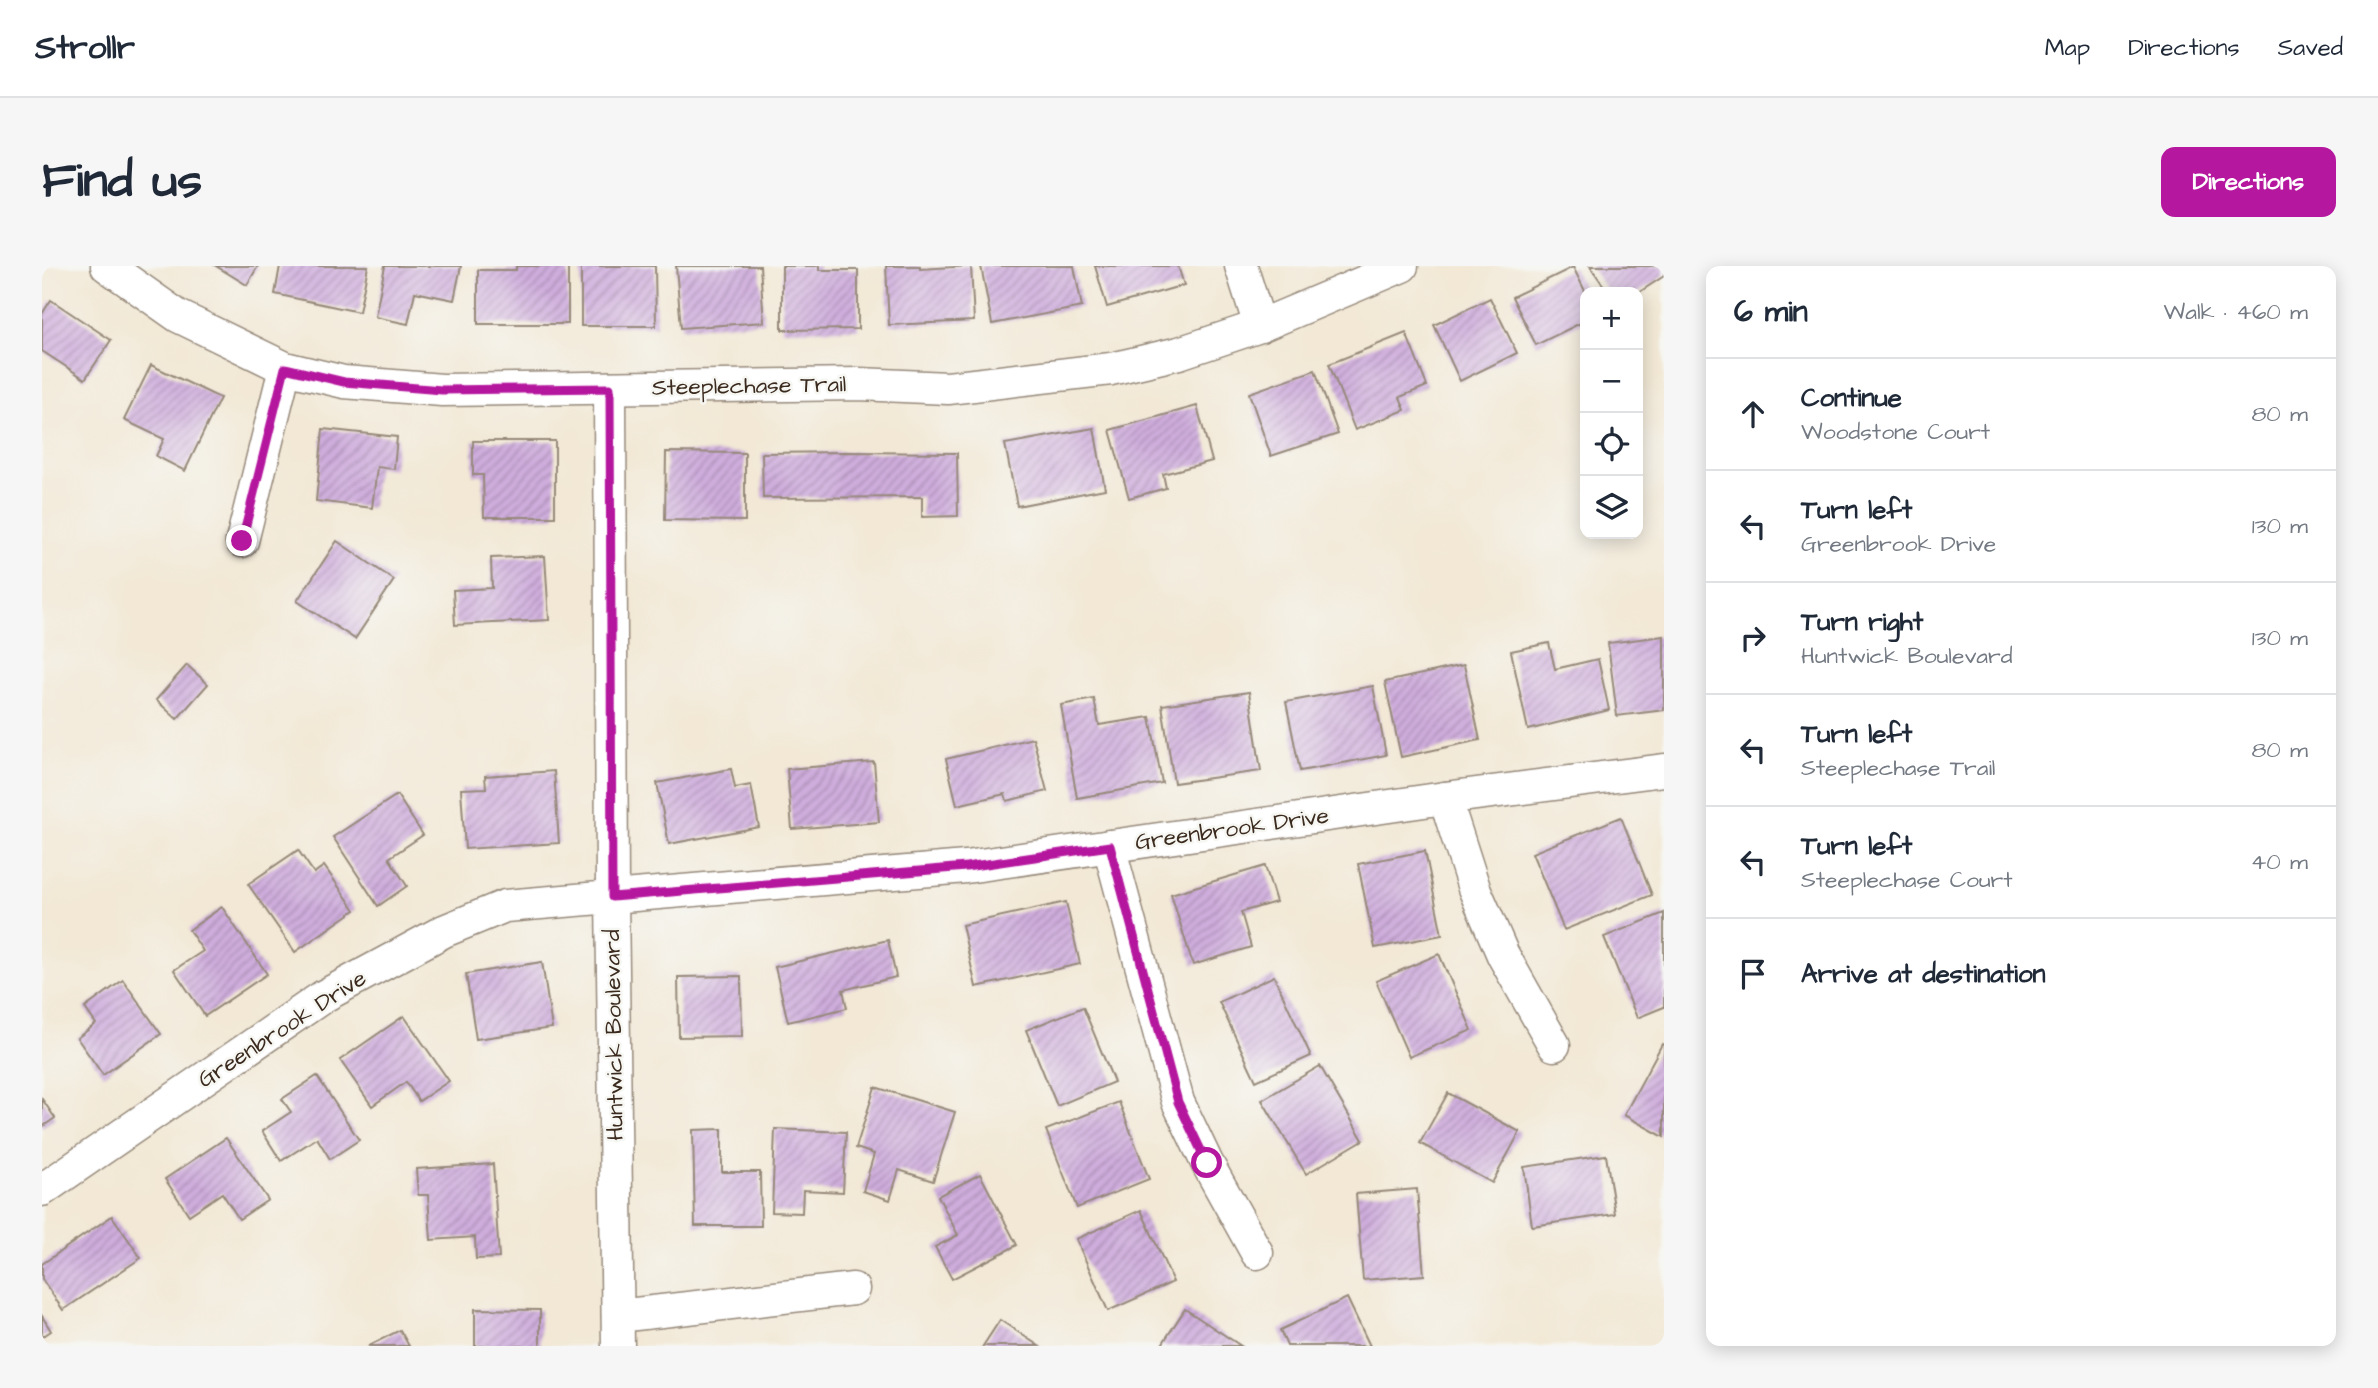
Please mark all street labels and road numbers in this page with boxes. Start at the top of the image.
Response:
street label: Steeplechase Trail [651,368,847,404]
street label: Greenbrook Drive [1133,800,1331,858]
street label: Huntwick Boulevard [596,929,632,1141]
street label: Greenbrook Drive [191,962,373,1096]

